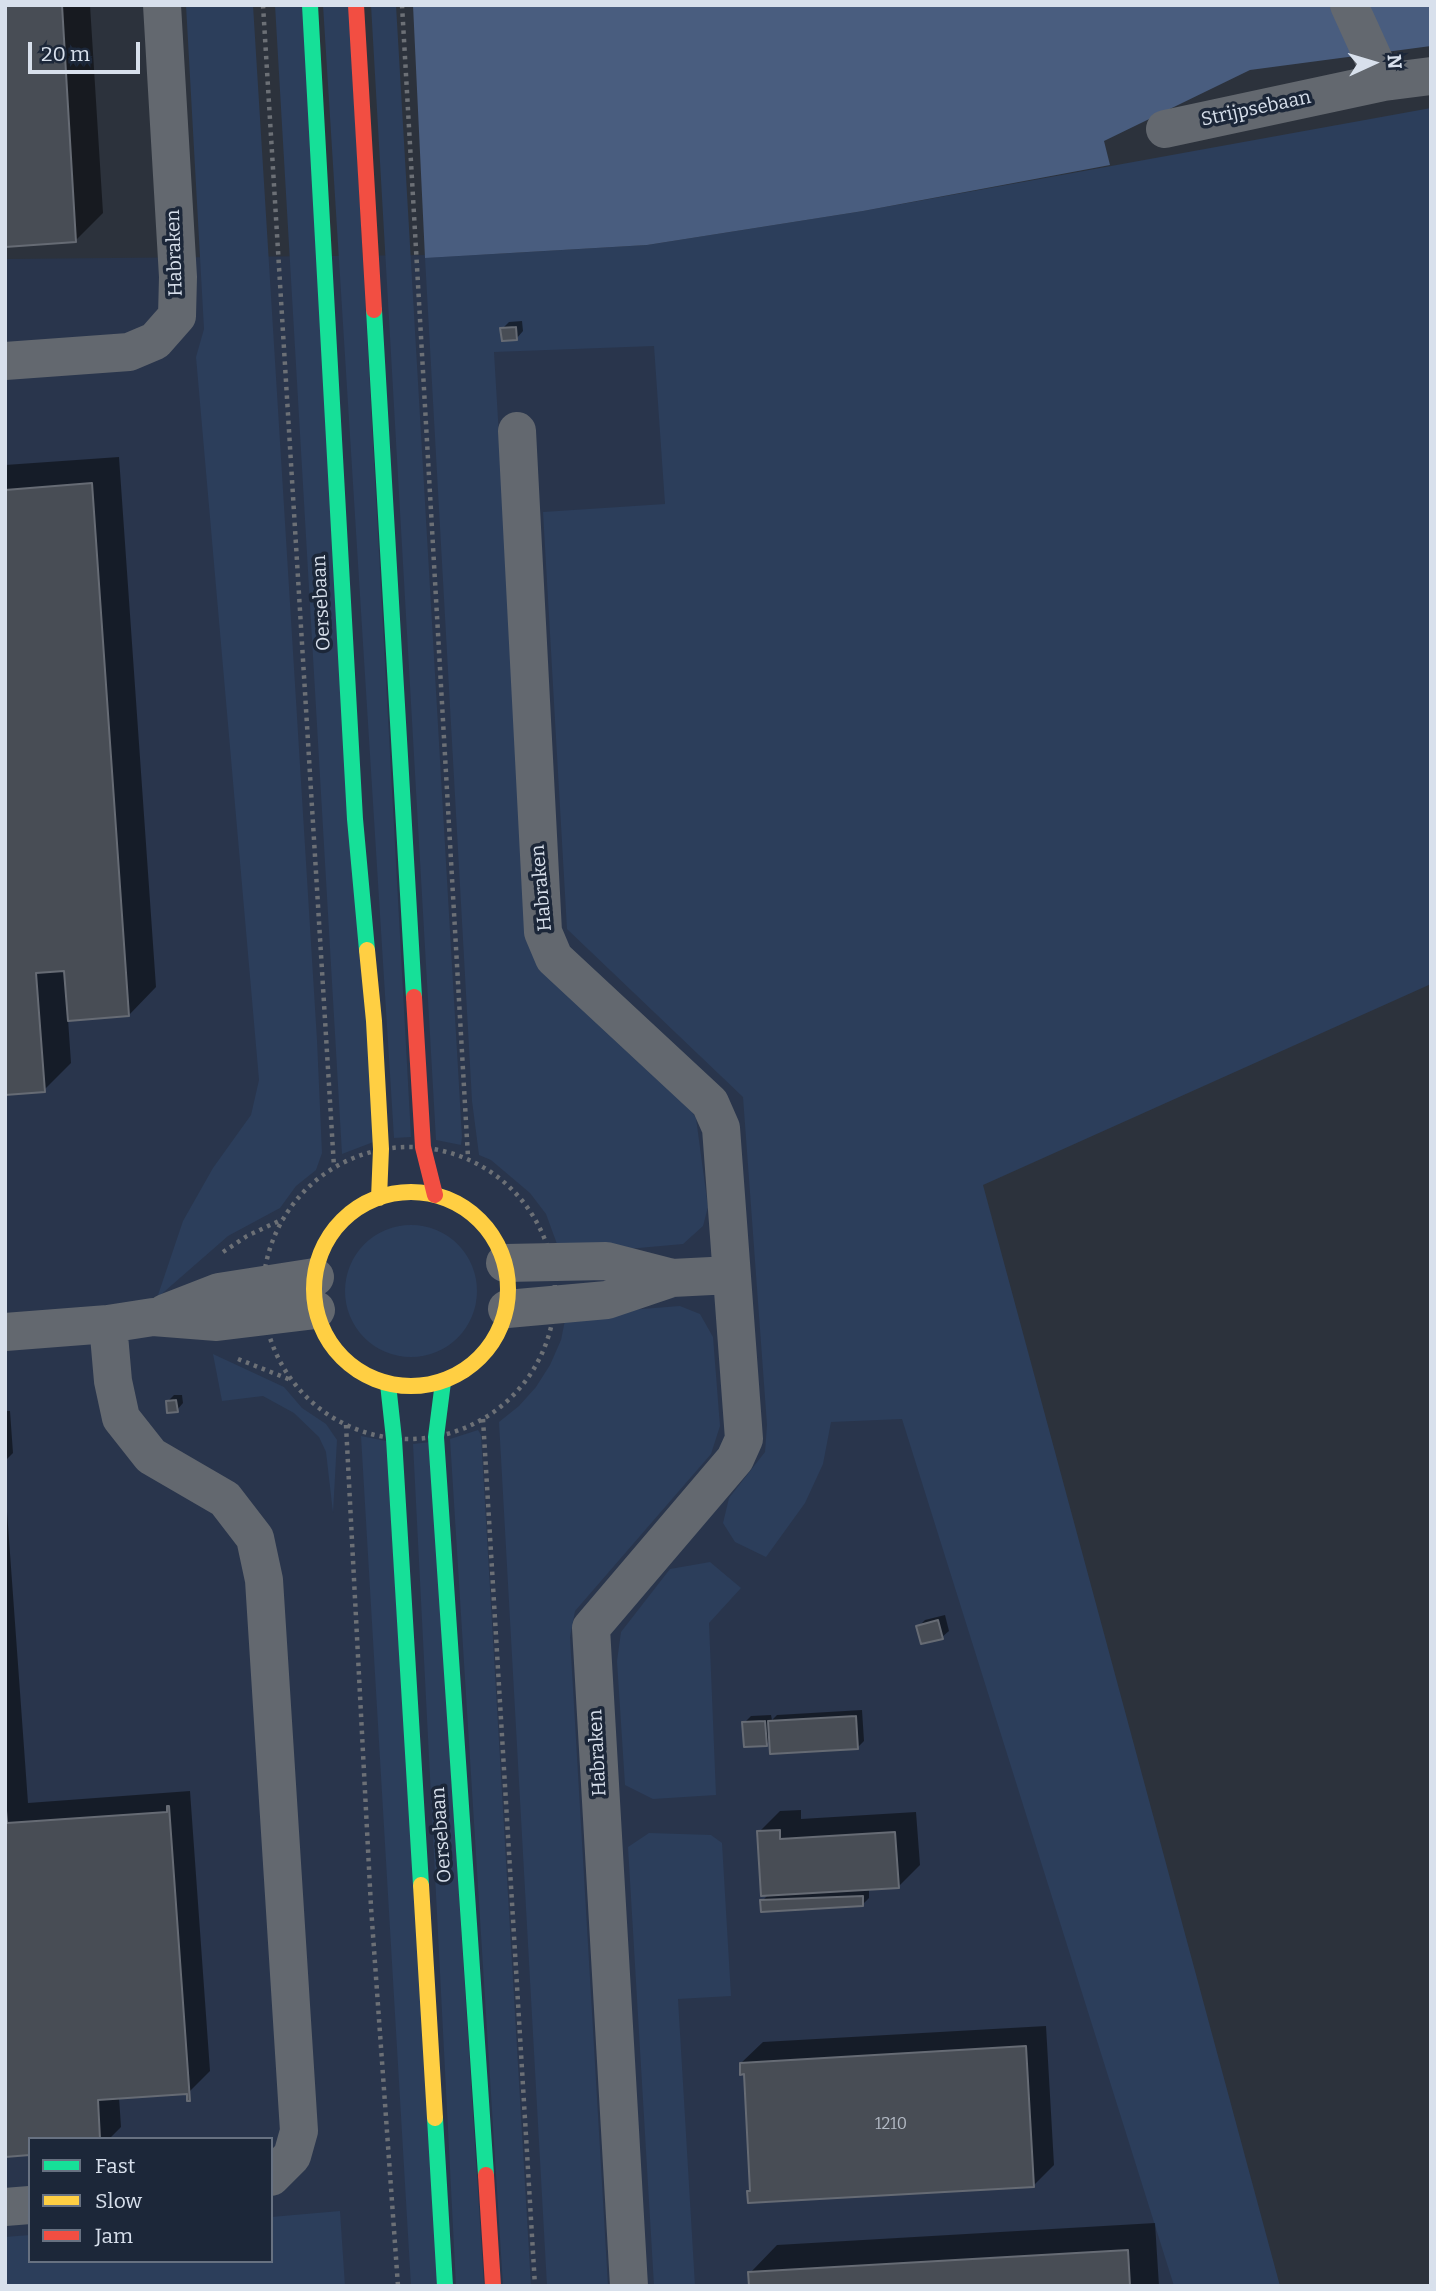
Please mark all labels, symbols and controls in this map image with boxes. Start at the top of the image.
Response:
scale bar [32,28,144,72]
north arrow [1338,28,1408,98]
text: 20 m [41,41,90,67]
text: N [1382,53,1406,70]
street label: Strijpsebaan [1199,86,1313,132]
street label: Habraken [162,209,188,297]
street label: Oersebaan [308,555,336,651]
street label: Habraken [527,844,557,932]
street label: Habraken [584,1709,612,1797]
street label: Oersebaan [427,1786,457,1884]
house number: 1210 [875,2115,907,2135]
legend [28,2137,273,2263]
text: Fast [95,2153,135,2179]
text: Slow [95,2188,142,2214]
text: Jam [95,2223,133,2249]

